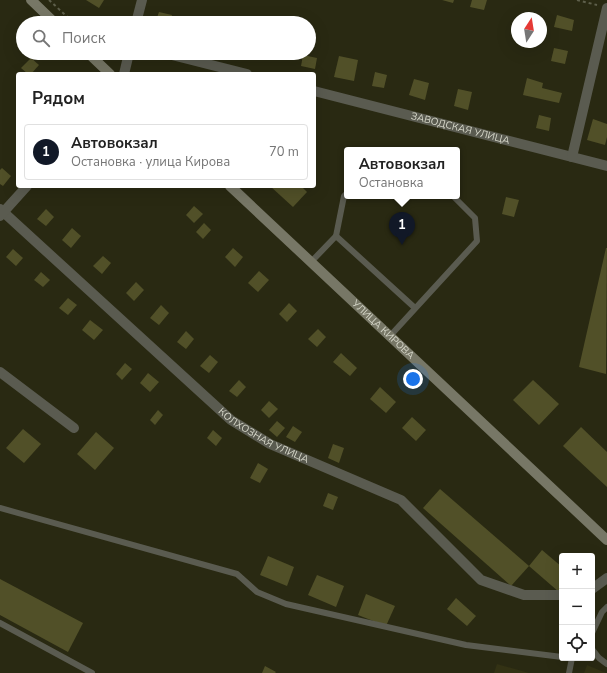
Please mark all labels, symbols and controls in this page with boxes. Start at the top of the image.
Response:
north arrow [511,12,547,48]
search box [16,16,316,60]
icon: search [30,27,52,49]
text: Поиск [62,28,106,48]
text: Рядом [32,87,85,110]
street label: ЗАВОДСКАЯ УЛИЦА [409,109,512,148]
text: Автовокзал [71,133,158,153]
text: 1 [42,143,50,161]
text: 70 m [269,143,299,161]
popup [344,147,460,199]
text: Остановка · улица Кирова [71,153,230,171]
text: Автовокзал [359,154,445,174]
text: Остановка [359,174,424,192]
pin: 1 [389,212,415,245]
street label: УЛИЦА КИРОВА [348,296,418,363]
your location [403,369,423,389]
street label: КОЛХОЗНАЯ УЛИЦА [215,405,312,467]
map controls [559,553,595,661]
button: + [559,553,595,589]
button: − [559,589,595,625]
button: locate [559,625,595,661]

